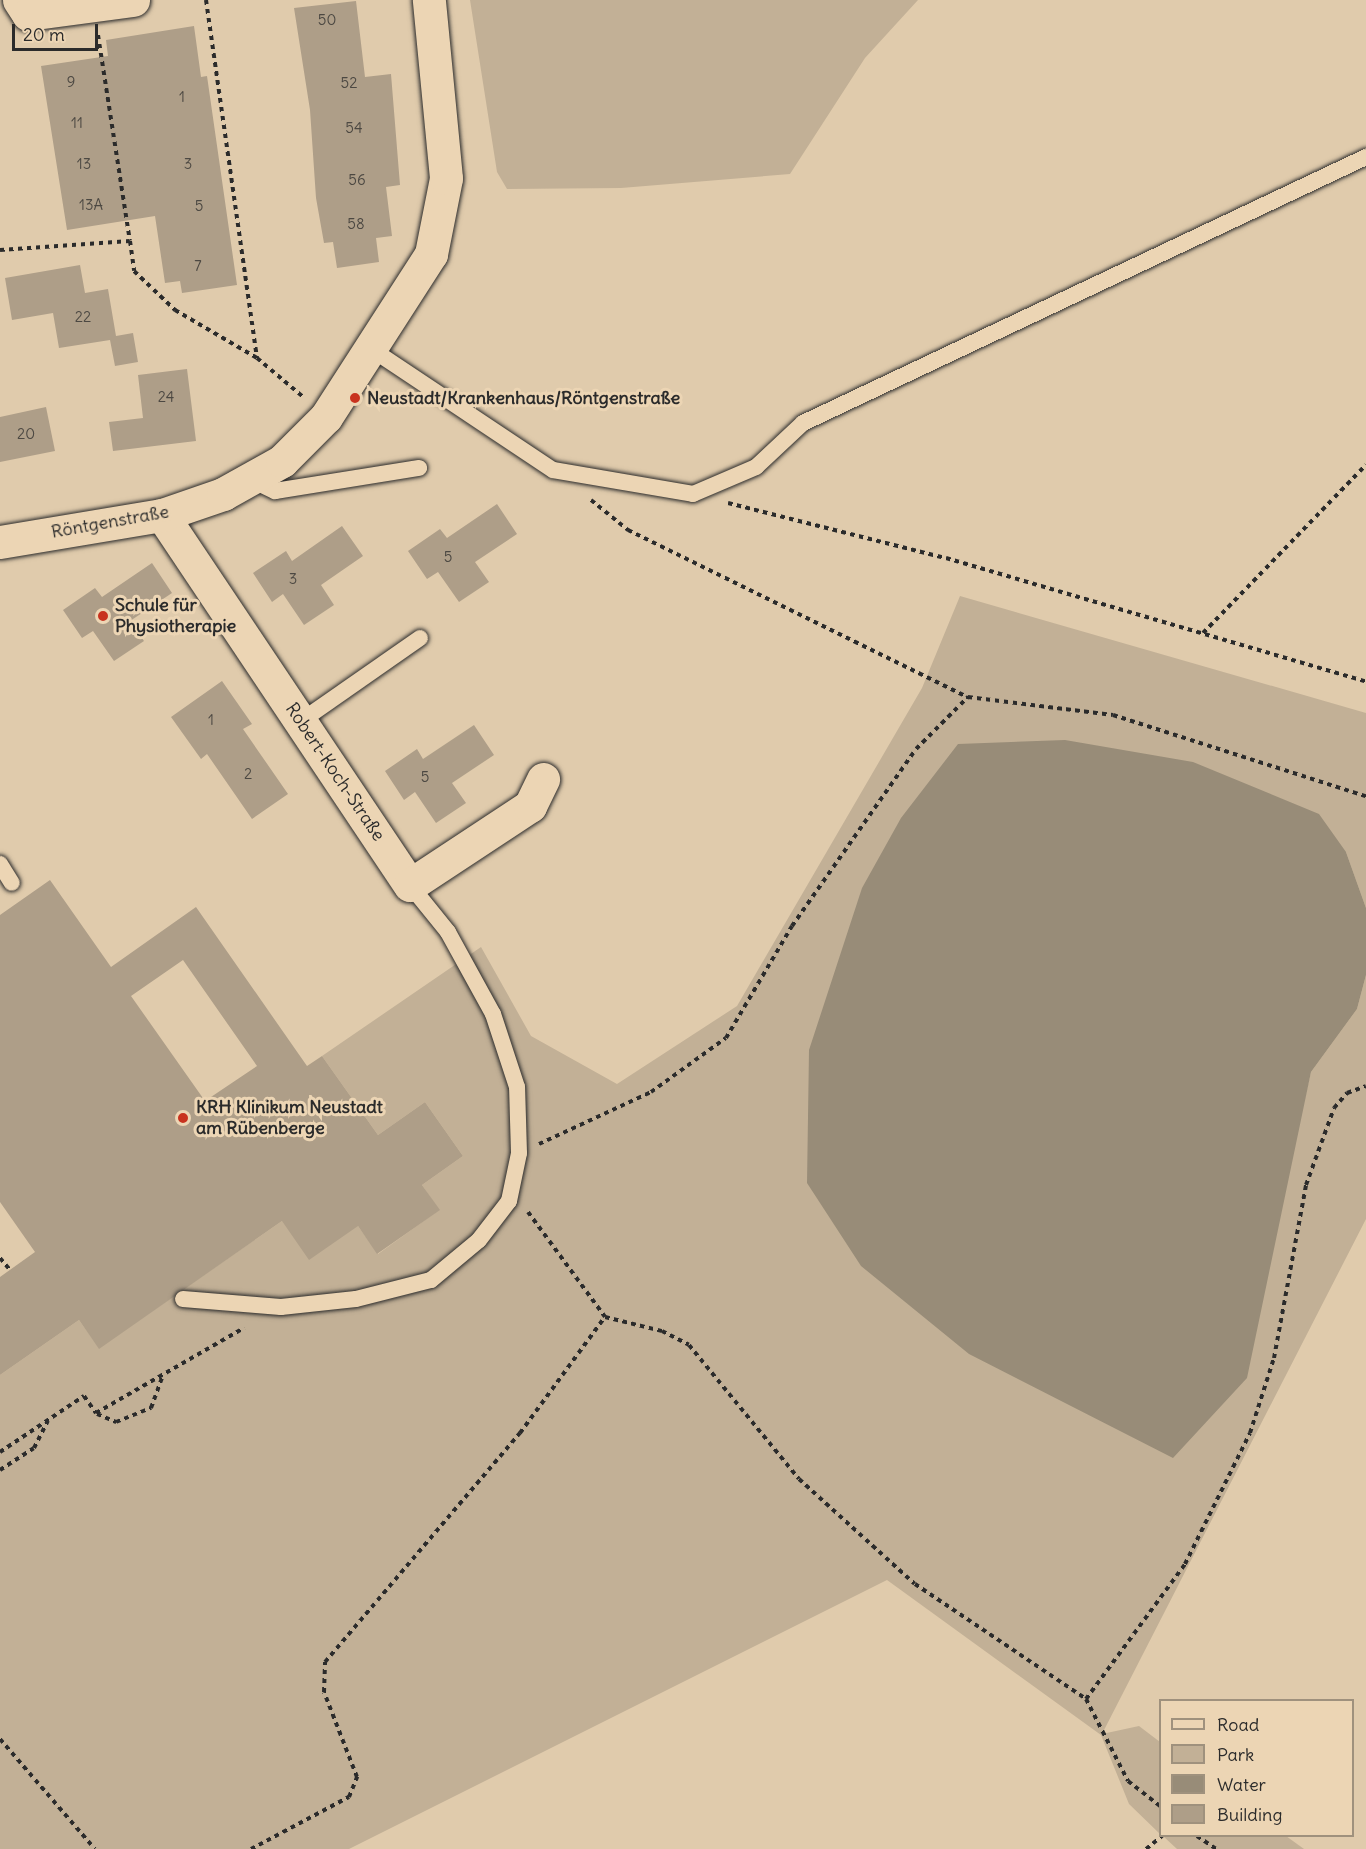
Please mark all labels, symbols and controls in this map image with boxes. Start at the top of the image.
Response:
house number: 50 [318,11,336,29]
scale bar [15,12,100,50]
text: 20 m [23,23,65,46]
house number: 9 [67,73,75,91]
house number: 52 [341,74,357,92]
house number: 1 [179,88,185,106]
house number: 11 [71,114,83,132]
house number: 54 [345,119,363,137]
house number: 13 [77,155,91,173]
house number: 3 [184,155,192,173]
house number: 56 [348,171,366,189]
house number: 13A [79,196,103,214]
house number: 5 [195,197,203,215]
house number: 58 [347,215,365,233]
house number: 7 [194,257,202,275]
house number: 22 [75,308,91,326]
place label: Neustadt/Krankenhaus/Röntgenstraße [367,387,680,409]
house number: 24 [158,388,174,406]
marker: Neustadt/Krankenhaus/Röntgenstraße [348,391,362,405]
house number: 20 [17,425,35,443]
street label: Röntgenstraße [49,501,171,543]
house number: 5 [444,548,452,566]
house number: 3 [289,570,297,588]
place label: Schule für Physiotherapie [115,595,236,638]
marker: Schule für Physiotherapie [96,609,110,623]
street label: Robert-Koch-Straße [281,699,389,845]
house number: 1 [208,711,214,729]
house number: 2 [244,765,252,783]
house number: 5 [421,768,429,786]
place label: KRH Klinikum Neustadt am Rübenberge [196,1097,383,1140]
marker: KRH Klinikum Neustadt am Rübenberge [174,1109,192,1127]
legend [1159,1699,1354,1837]
text: Road [1217,1713,1259,1736]
text: Park [1217,1743,1254,1766]
text: Water [1217,1773,1266,1796]
text: Building [1217,1803,1282,1826]

